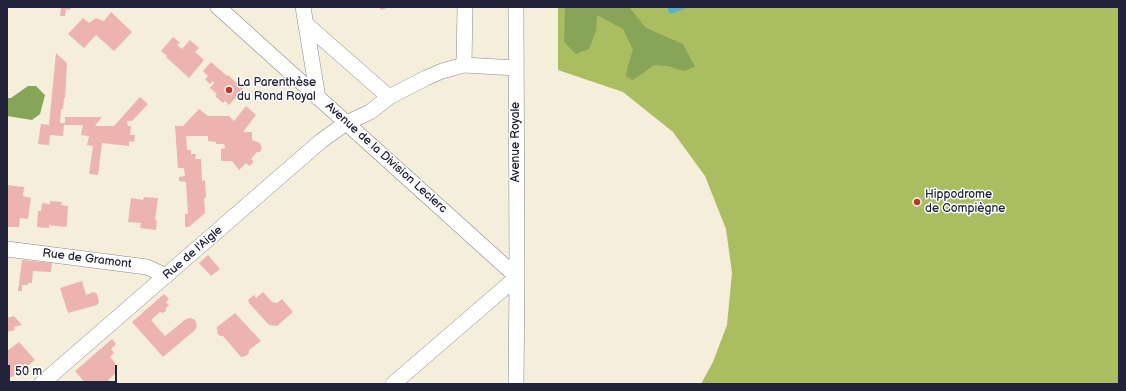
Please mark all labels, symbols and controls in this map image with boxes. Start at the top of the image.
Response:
place label: La Parenthèse du Rond Royal [237,76,316,104]
marker: La Parenthèse du Rond Royal [224,85,234,95]
street label: Avenue de la Division Leclerc [322,99,450,217]
street label: Avenue Royale [509,102,523,182]
place label: Hippodrome de Compiègne [925,188,1005,216]
marker: Hippodrome de Compiègne [912,197,922,207]
street label: Rue de l'Aigle [160,223,226,283]
street label: Rue de Gramont [42,246,132,272]
scale bar [10,357,119,383]
text: 50 m [15,364,42,379]

